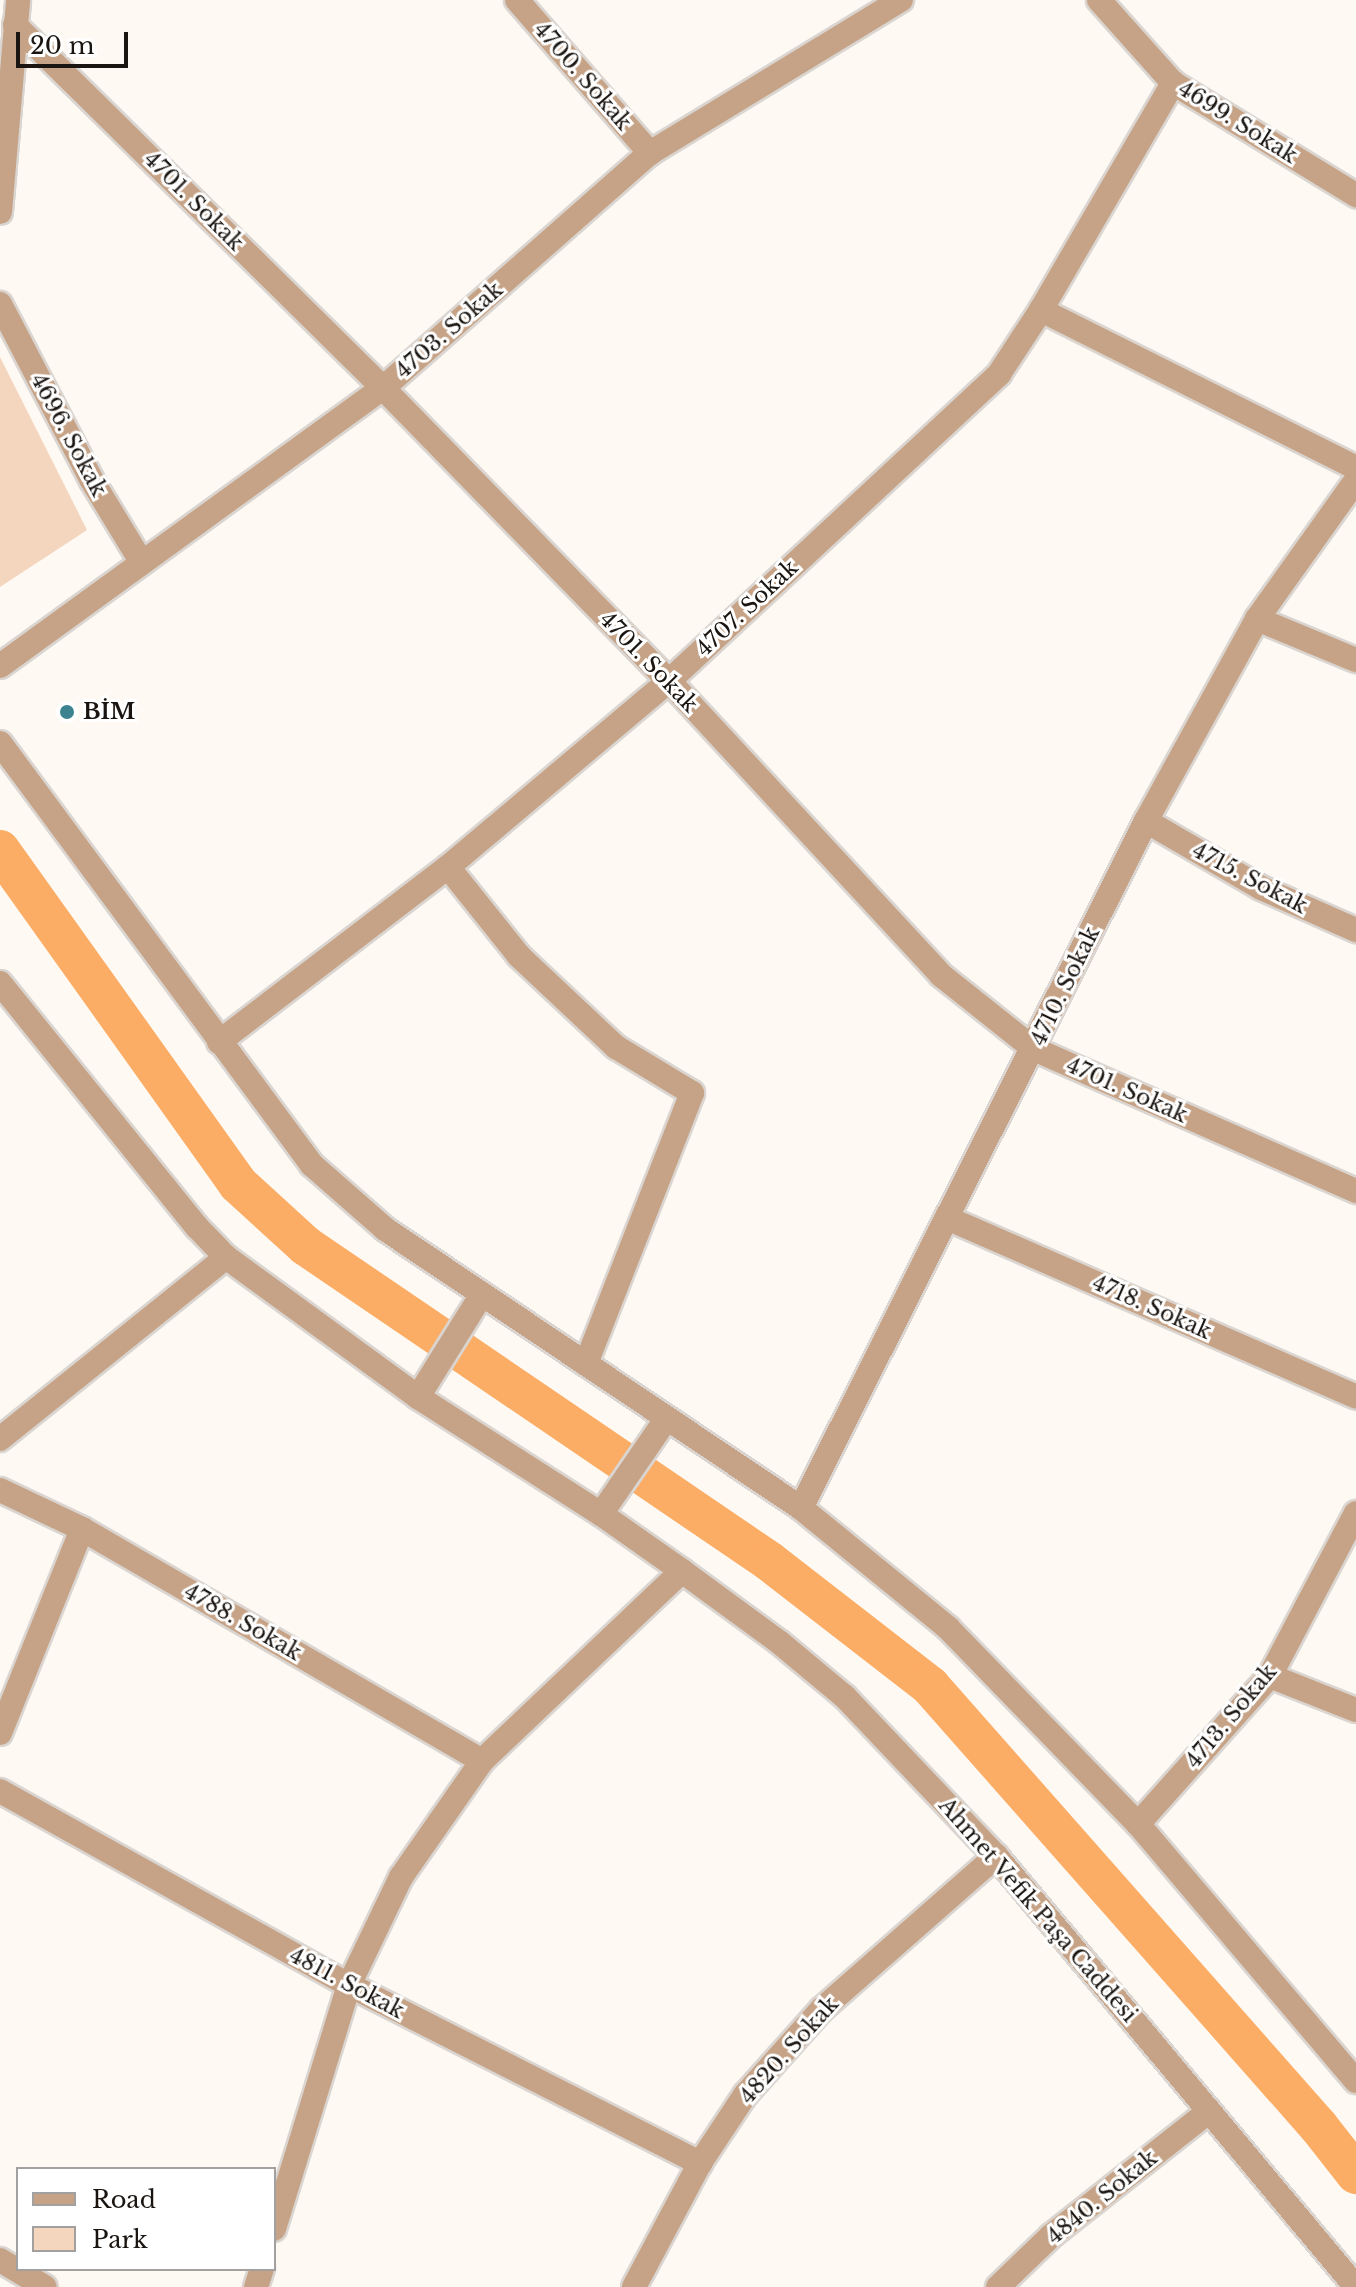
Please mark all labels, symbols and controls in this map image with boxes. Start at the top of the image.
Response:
scale bar [20,16,132,66]
street label: 4700. Sokak [529,16,637,136]
text: 20 m [30,31,95,60]
street label: 4699. Sokak [1174,75,1302,169]
street label: 4701. Sokak [139,146,249,256]
street label: 4703. Sokak [390,276,508,384]
street label: 4696. Sokak [26,369,112,501]
street label: 4707. Sokak [691,554,803,662]
street label: 4701. Sokak [595,606,703,718]
place label: BİM [83,699,135,725]
marker: BİM [58,703,76,721]
street label: 4715. Sokak [1188,837,1312,919]
street label: 4710. Sokak [1025,922,1105,1050]
street label: 4701. Sokak [1063,1052,1191,1128]
street label: 4718. Sokak [1089,1269,1215,1345]
street label: 4788. Sokak [180,1578,306,1666]
street label: 4713. Sokak [1180,1659,1282,1773]
street label: Ahmet Vefik Paşa Caddesi [933,1792,1143,2028]
street label: 4811. Sokak [285,1942,409,2024]
street label: 4820. Sokak [734,1991,844,2109]
street label: 4840. Sokak [1041,2144,1163,2250]
legend [16,2167,276,2271]
text: Road [92,2185,156,2214]
text: Park [92,2225,148,2254]

